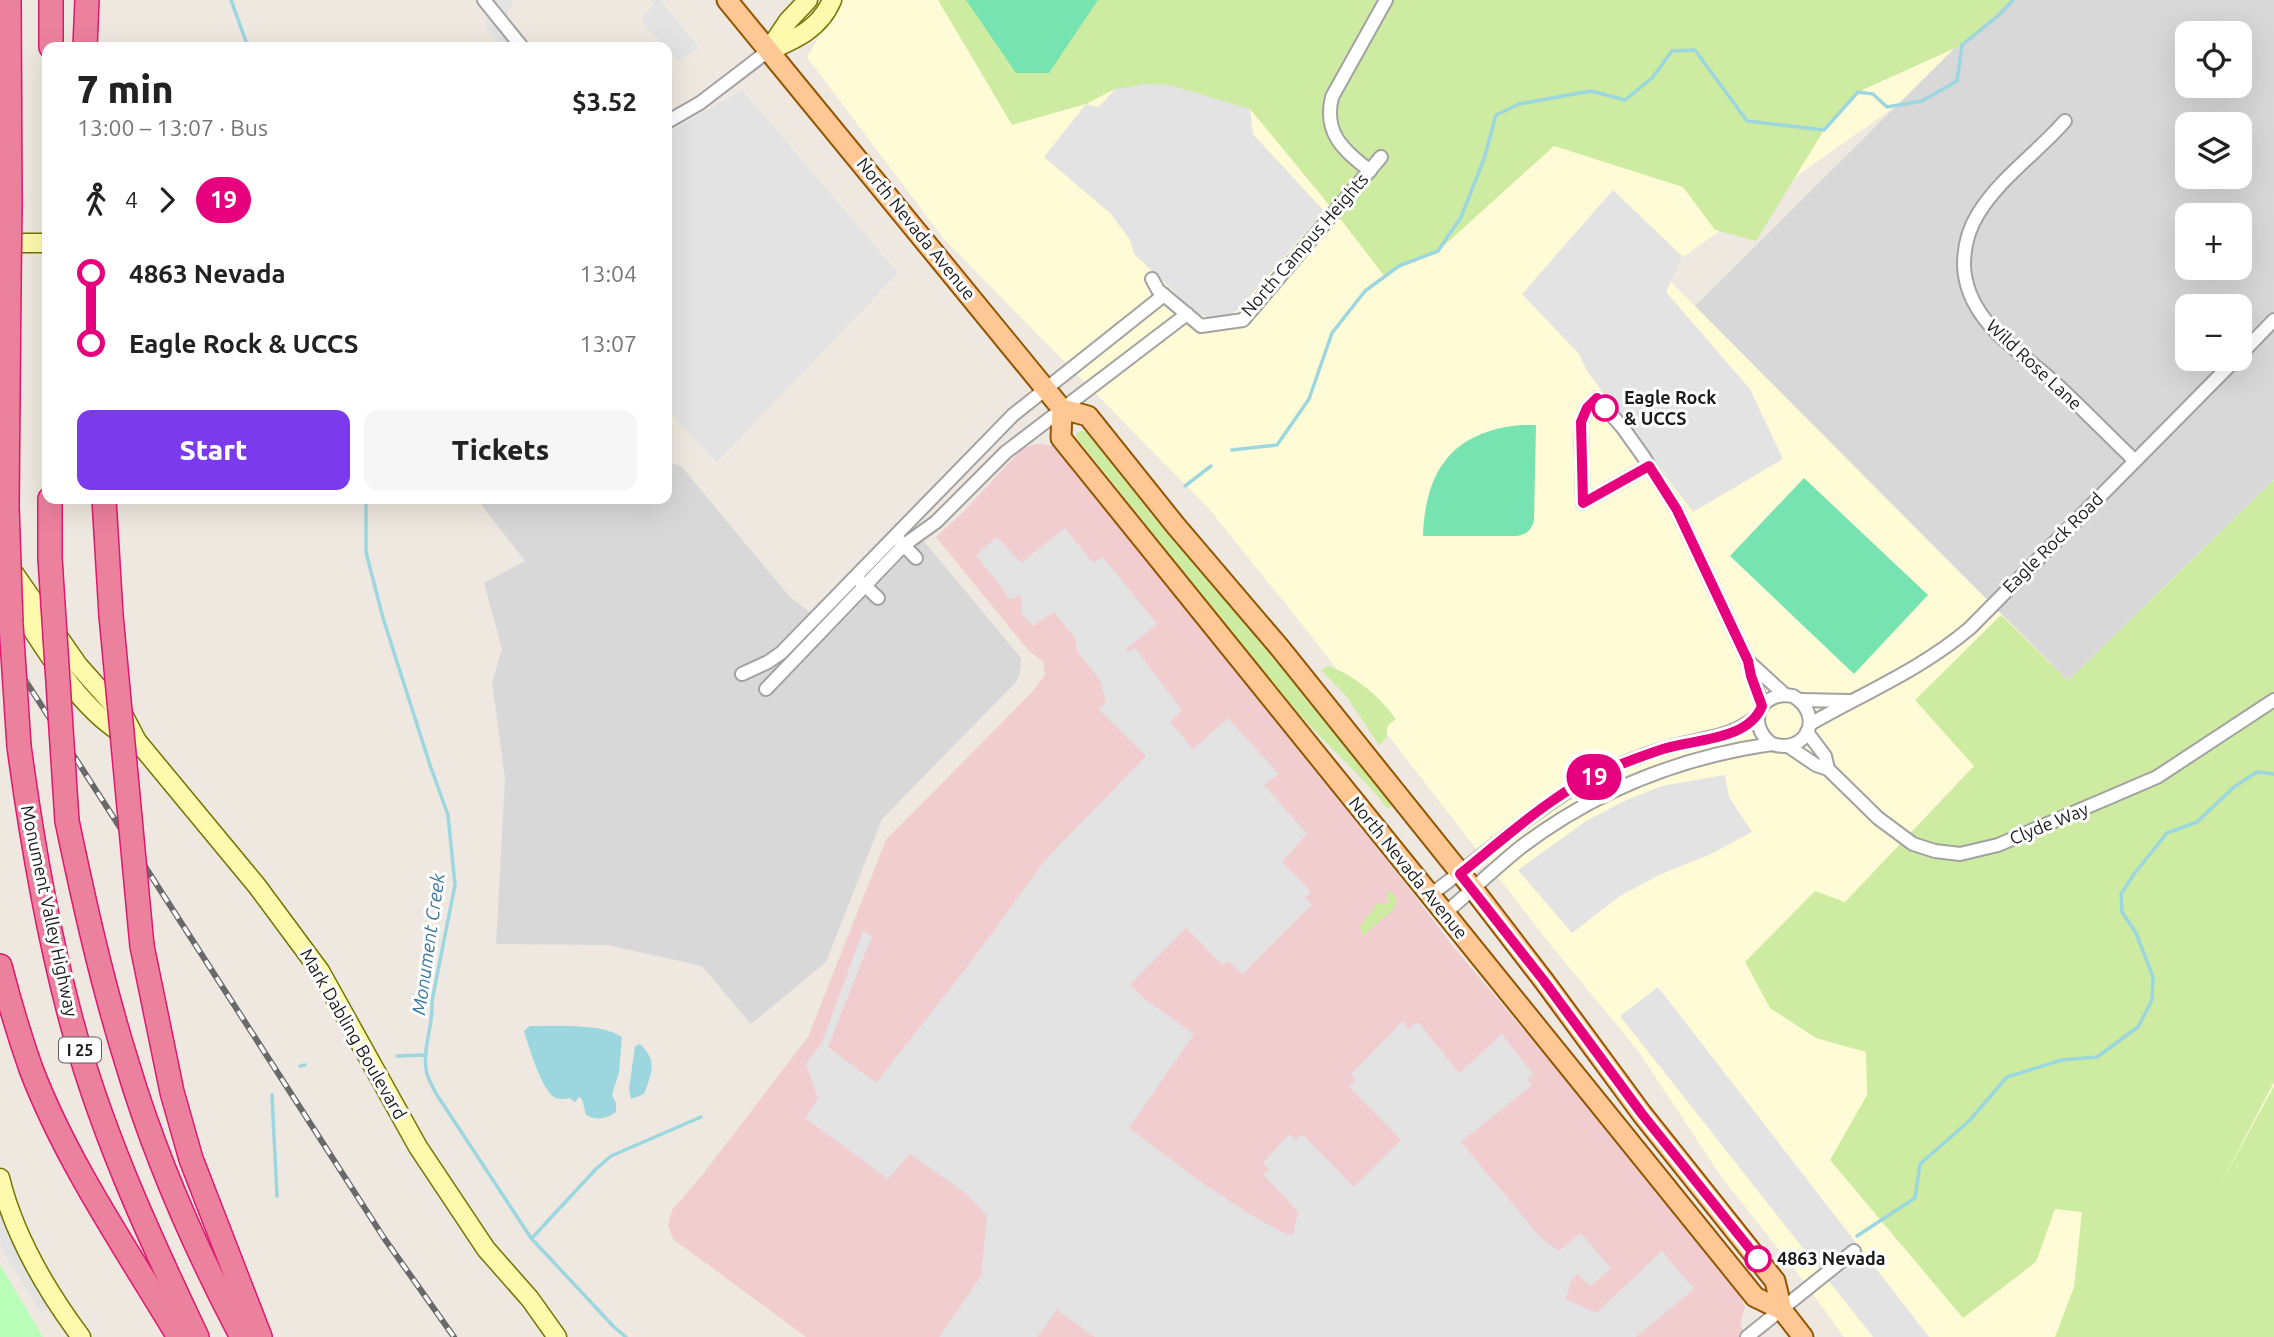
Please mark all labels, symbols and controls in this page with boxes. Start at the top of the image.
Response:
map controls [2175,21,2252,371]
button: locate [2175,21,2252,98]
text: 7 min [77,68,174,110]
text: $3.52 [572,87,637,116]
button: layers [2175,112,2252,189]
text: 13:00 – 13:07 · Bus [77,115,268,140]
street label: North Nevada Avenue [853,153,980,303]
street label: North Campus Heights [1237,169,1372,320]
icon: walk [77,181,115,219]
icon: forward [148,181,186,219]
text: 19 [210,186,237,213]
text: 4 [125,187,138,212]
button: + [2175,203,2252,280]
text: 4863 Nevada [129,259,286,288]
text: 13:04 [579,261,637,286]
button: − [2175,294,2252,371]
street label: Wild Rose Lane [1983,315,2086,414]
text: Eagle Rock & UCCS [129,329,359,358]
text: 13:07 [579,331,637,356]
place label: Eagle Rock & UCCS [1624,387,1716,428]
marker: Eagle Rock & UCCS [1592,395,1618,421]
button: Start [77,410,350,490]
button: Tickets [364,410,637,490]
street label: Eagle Rock Road [1998,488,2106,596]
line badge: 19 [1562,754,1626,800]
text: 19 [1580,763,1608,790]
street label: North Nevada Avenue [1345,792,1472,942]
street label: Clyde Way [2006,798,2091,848]
street label: Monument Valley Highway [18,803,82,1019]
water label: Monument Creek [407,871,449,1016]
street label: Mark Dabling Boulevard [297,945,411,1122]
road number: I 25 [59,1038,101,1062]
marker: 4863 Nevada [1745,1246,1771,1272]
place label: 4863 Nevada [1777,1248,1886,1268]

